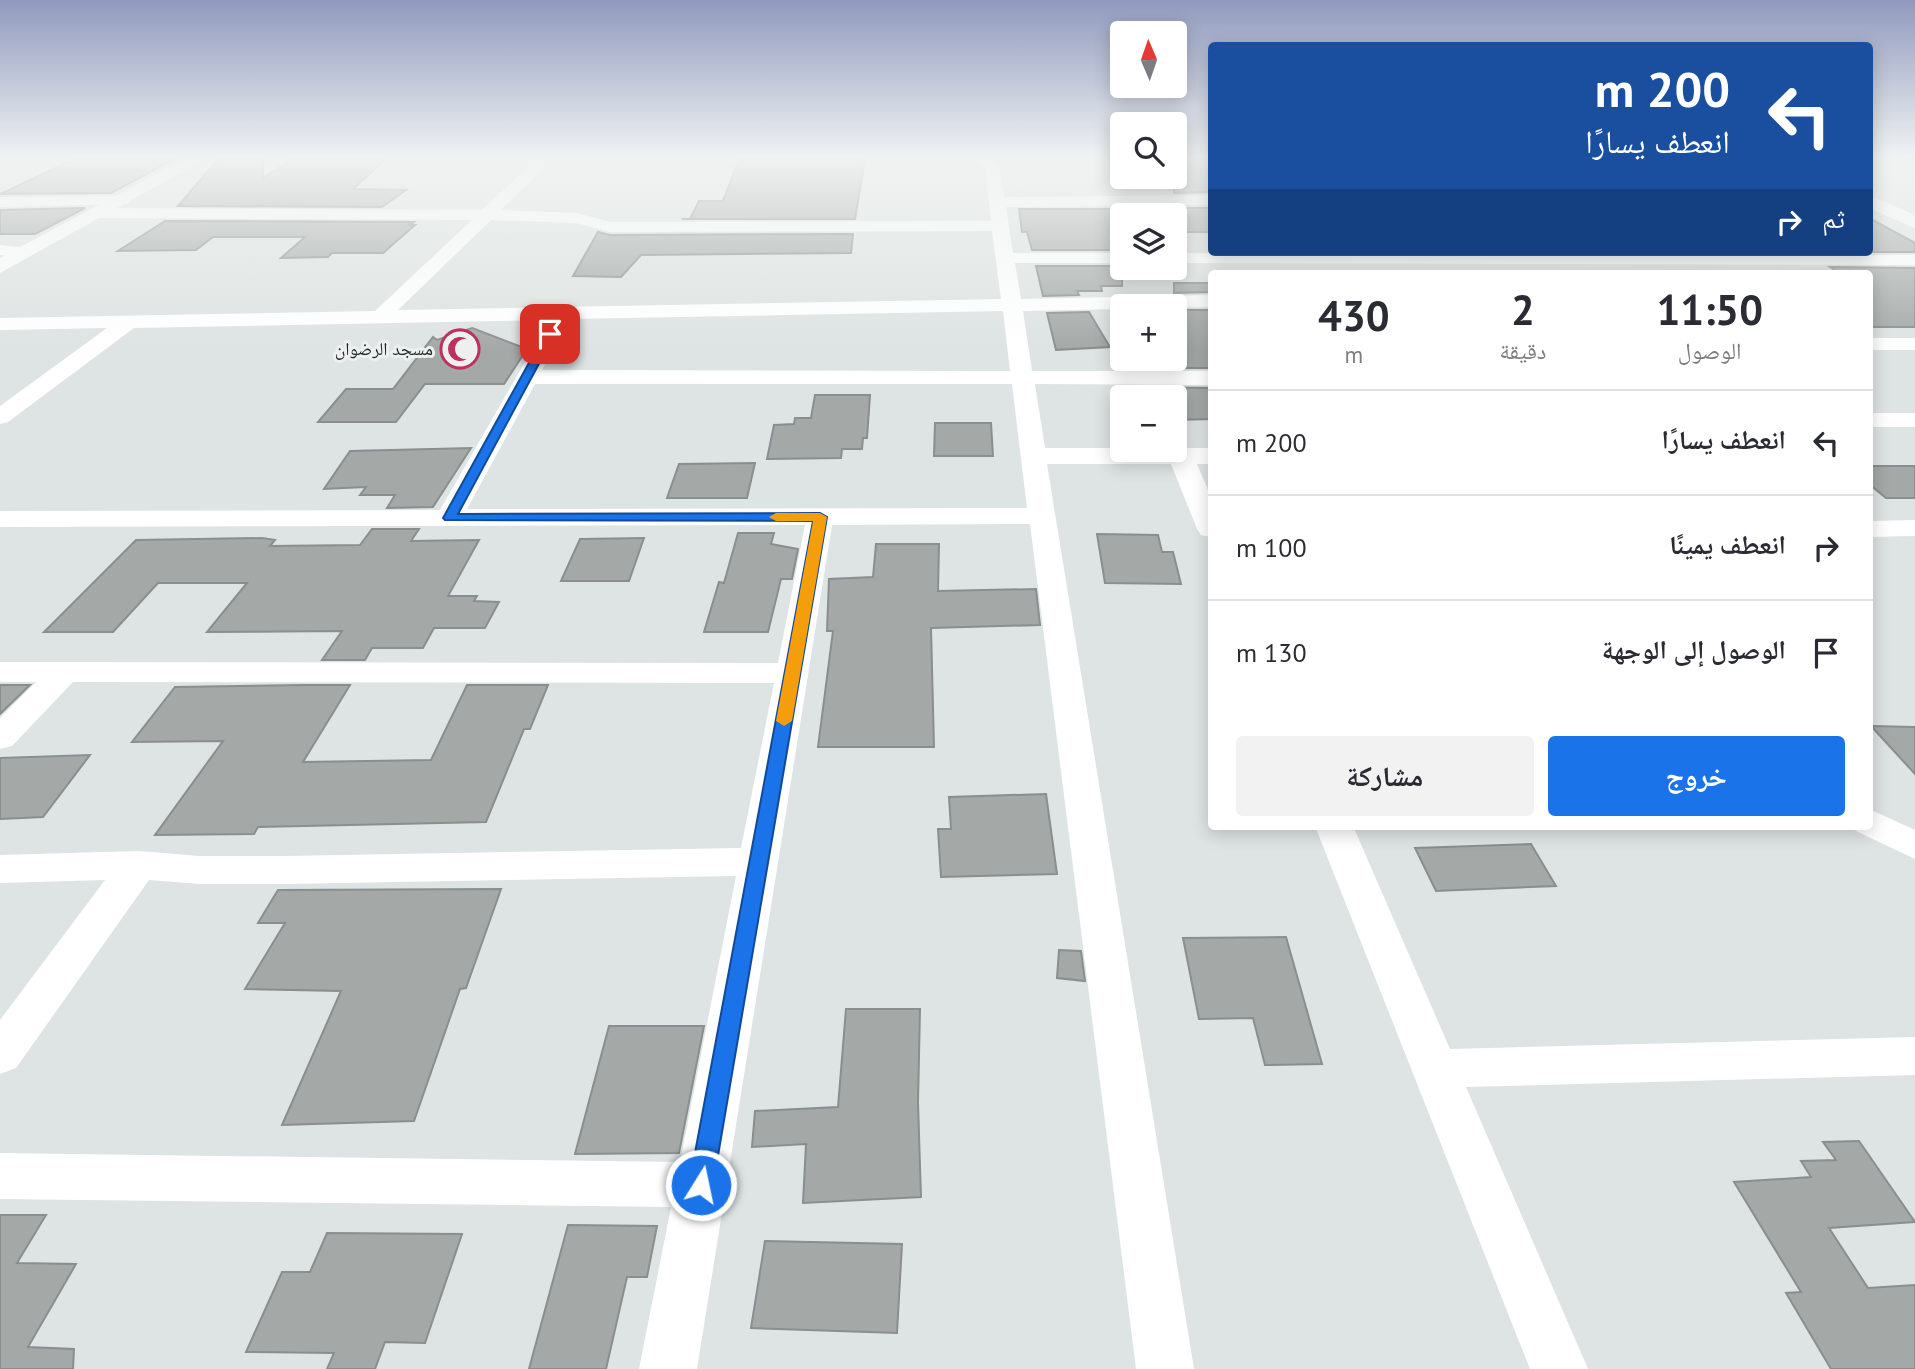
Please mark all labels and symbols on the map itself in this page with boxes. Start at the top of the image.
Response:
north arrow [1110,21,1186,98]
pin [520,304,580,364]
mosque icon: مسجد الرضوان [439,328,481,370]
place label: مسجد الرضوان [335,337,433,360]
position arrow [664,1148,738,1222]

